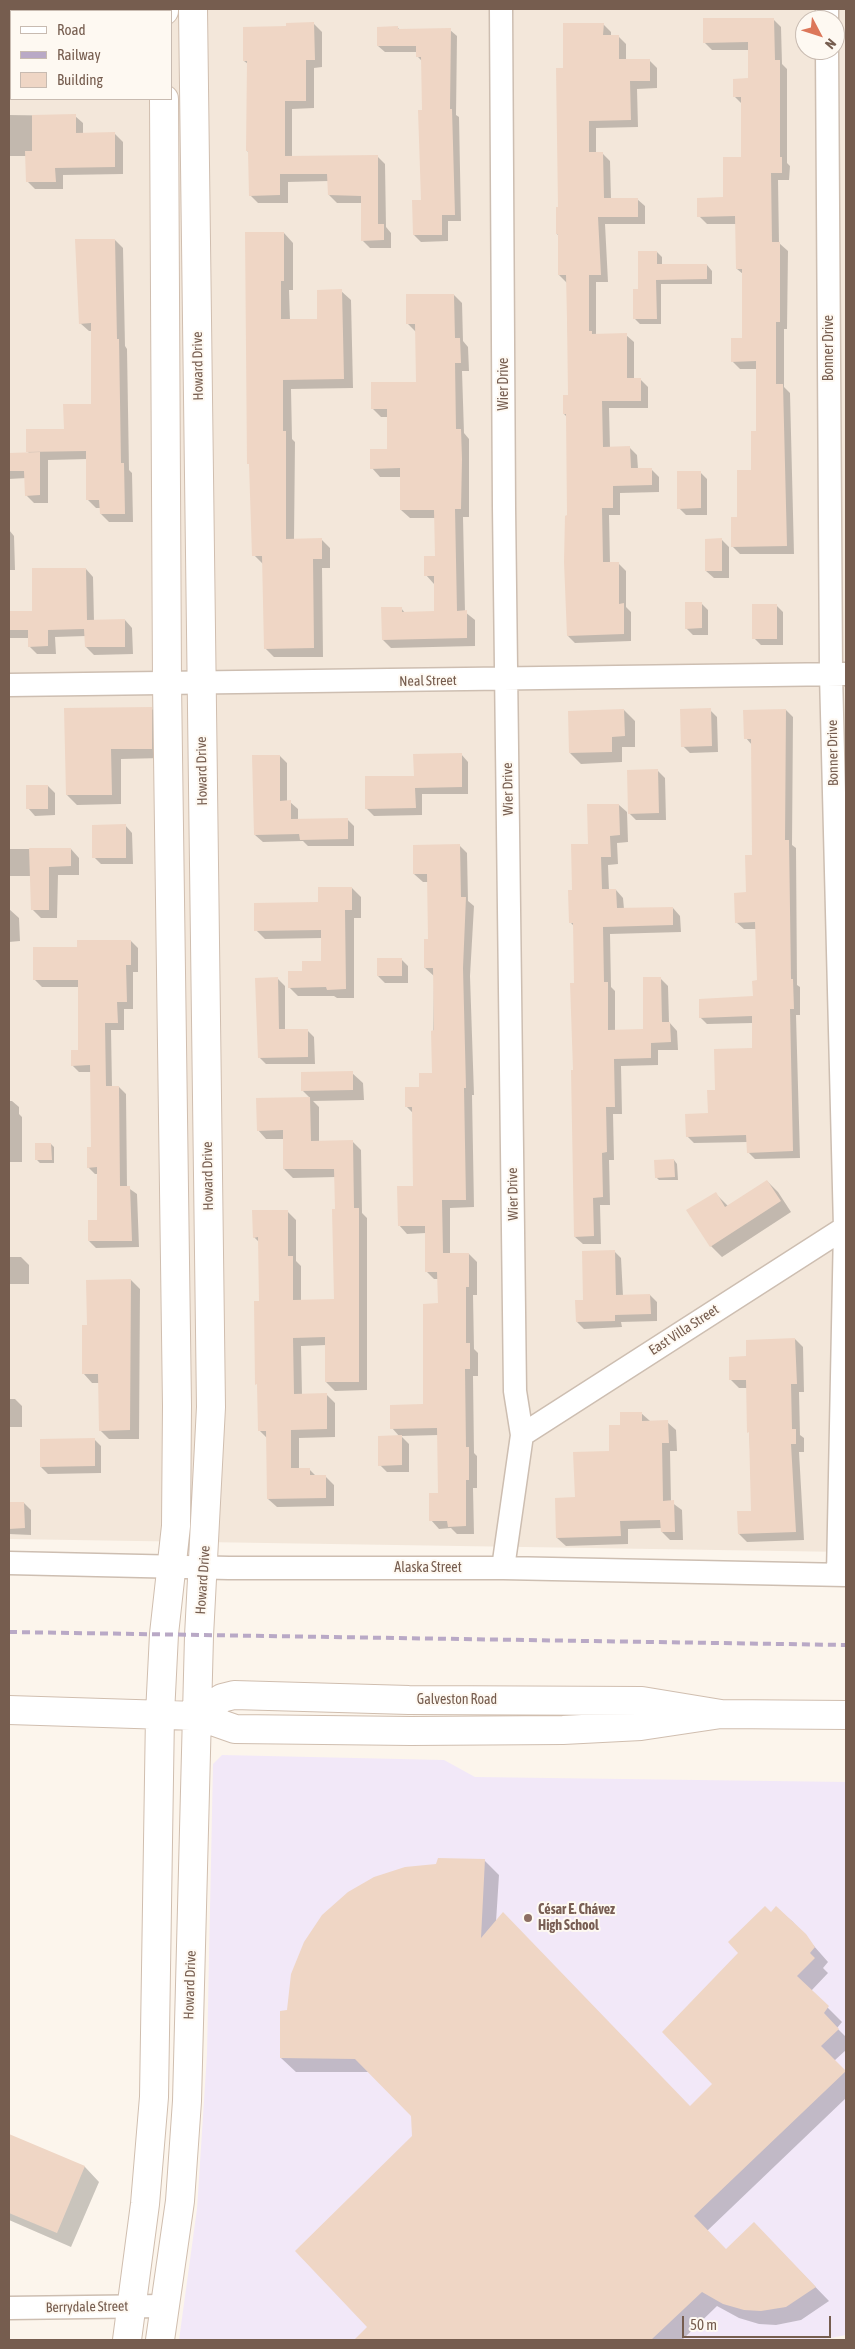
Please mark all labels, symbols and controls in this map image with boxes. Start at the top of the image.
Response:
legend [10,10,172,100]
north arrow [795,10,845,60]
text: Road [57,21,86,38]
text: N [822,36,840,52]
text: Railway [57,46,101,63]
text: Building [57,71,103,88]
street label: Bonner Drive [821,315,837,381]
street label: Howard Drive [189,331,207,401]
street label: Wier Drive [496,358,512,410]
street label: Neal Street [399,672,457,690]
street label: Bonner Drive [824,720,842,786]
street label: Howard Drive [193,736,211,806]
street label: Wier Drive [499,762,517,816]
street label: Howard Drive [199,1141,217,1211]
street label: Wier Drive [504,1167,522,1221]
street label: East Villa Street [646,1301,722,1359]
street label: Howard Drive [192,1545,214,1615]
street label: Alaska Street [394,1560,462,1576]
street label: Galveston Road [417,1692,497,1708]
place label: César E. Chávez High School [538,1902,615,1934]
marker: César E. Chávez High School [522,1912,534,1924]
street label: Howard Drive [180,1950,200,2020]
street label: Berrydale Street [46,2298,128,2316]
scale bar [685,2306,834,2338]
text: 50 m [690,2316,717,2333]

